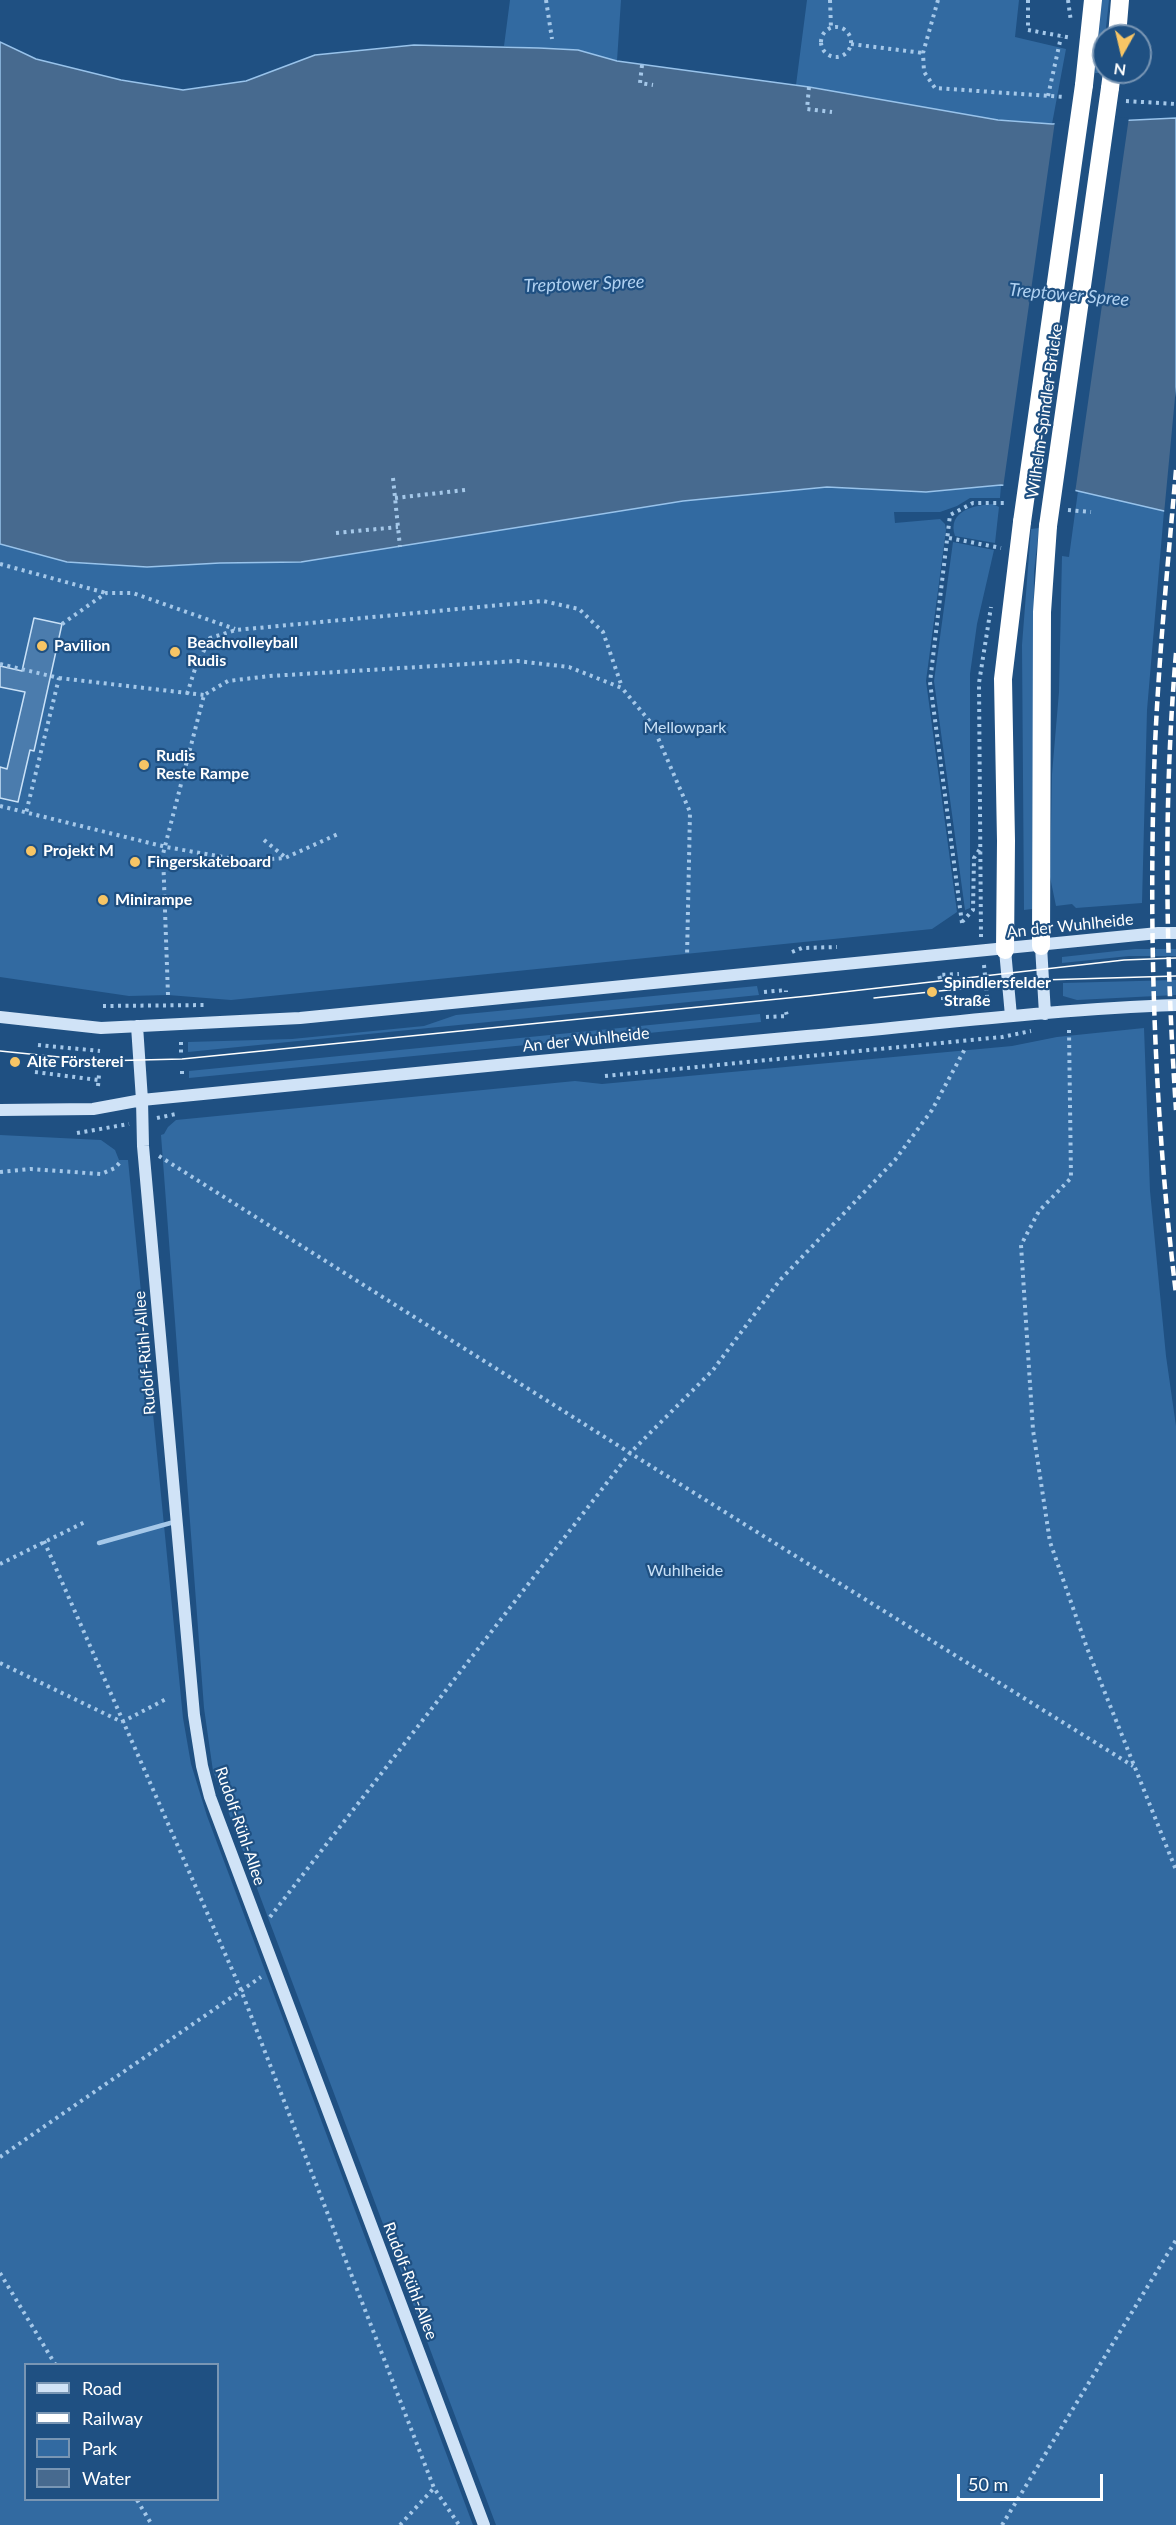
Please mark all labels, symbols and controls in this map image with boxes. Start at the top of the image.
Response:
north arrow [1092,24,1152,84]
text: N [1112,60,1127,81]
water label: Treptower Spree [523,271,645,297]
water label: Treptower Spree [1008,279,1130,311]
street label: Wilhelm-Spindler-Brücke [1023,323,1067,499]
place label: Beachvolleyball Rudis [187,633,298,671]
place label: Pavilion [54,636,110,656]
marker: Pavilion [35,639,49,653]
marker: Beachvolleyball Rudis [168,645,182,659]
park label: Mellowpark [644,718,726,738]
place label: Rudis Reste Rampe [156,746,249,784]
marker: Rudis Reste Rampe [137,758,151,772]
place label: Projekt M [43,841,114,861]
marker: Projekt M [24,844,38,858]
place label: Fingerskateboard [147,852,271,872]
marker: Fingerskateboard [128,855,142,869]
place label: Minirampe [115,890,192,910]
marker: Minirampe [96,893,110,907]
street label: An der Wuhlheide [1006,910,1134,942]
place label: Spindlersfelder Straße [944,973,1051,1011]
marker: Spindlersfelder Straße [925,985,939,999]
street label: An der Wuhlheide [522,1024,650,1056]
place label: Alte Försterei [27,1052,124,1072]
marker: Alte Försterei [8,1055,22,1069]
street label: Rudolf-Rühl-Allee [130,1290,160,1416]
park label: Wuhlheide [647,1561,723,1581]
street label: Rudolf-Rühl-Allee [211,1764,269,1888]
street label: Rudolf-Rühl-Allee [379,2220,441,2342]
legend [24,2363,219,2501]
text: Road [82,2377,122,2399]
text: Railway [82,2407,143,2429]
text: Park [82,2437,117,2459]
scale bar [960,2462,1106,2500]
text: Water [82,2467,131,2489]
text: 50 m [968,2473,1008,2495]

